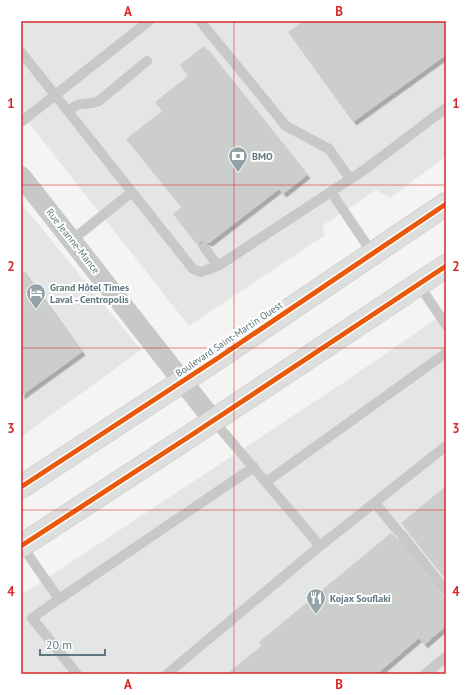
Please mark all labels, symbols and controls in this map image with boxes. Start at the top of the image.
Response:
text: A [124,3,132,20]
text: B [335,3,343,20]
text: 1 [7,95,15,112]
text: 1 [452,95,460,112]
bank icon: BMO [227,145,249,173]
place label: BMO [252,150,273,163]
street label: Rue Jeanne-Mance [43,206,103,276]
text: 2 [7,258,15,275]
text: 2 [452,258,460,275]
place label: Grand Hôtel Times Laval - Centropolis [50,281,129,306]
hotel icon: Grand Hôtel Times Laval - Centropolis [25,282,47,310]
street label: Boulevard Saint-Martin Ouest [173,298,286,380]
text: 3 [7,420,15,437]
text: 3 [452,420,460,437]
text: 4 [7,583,15,600]
text: 4 [452,583,460,600]
restaurant icon: Kojax Souflaki [305,587,327,615]
place label: Kojax Souflaki [330,592,391,605]
scale bar [40,631,105,657]
text: 20 m [46,637,72,652]
text: A [124,676,132,693]
text: B [335,676,343,693]

